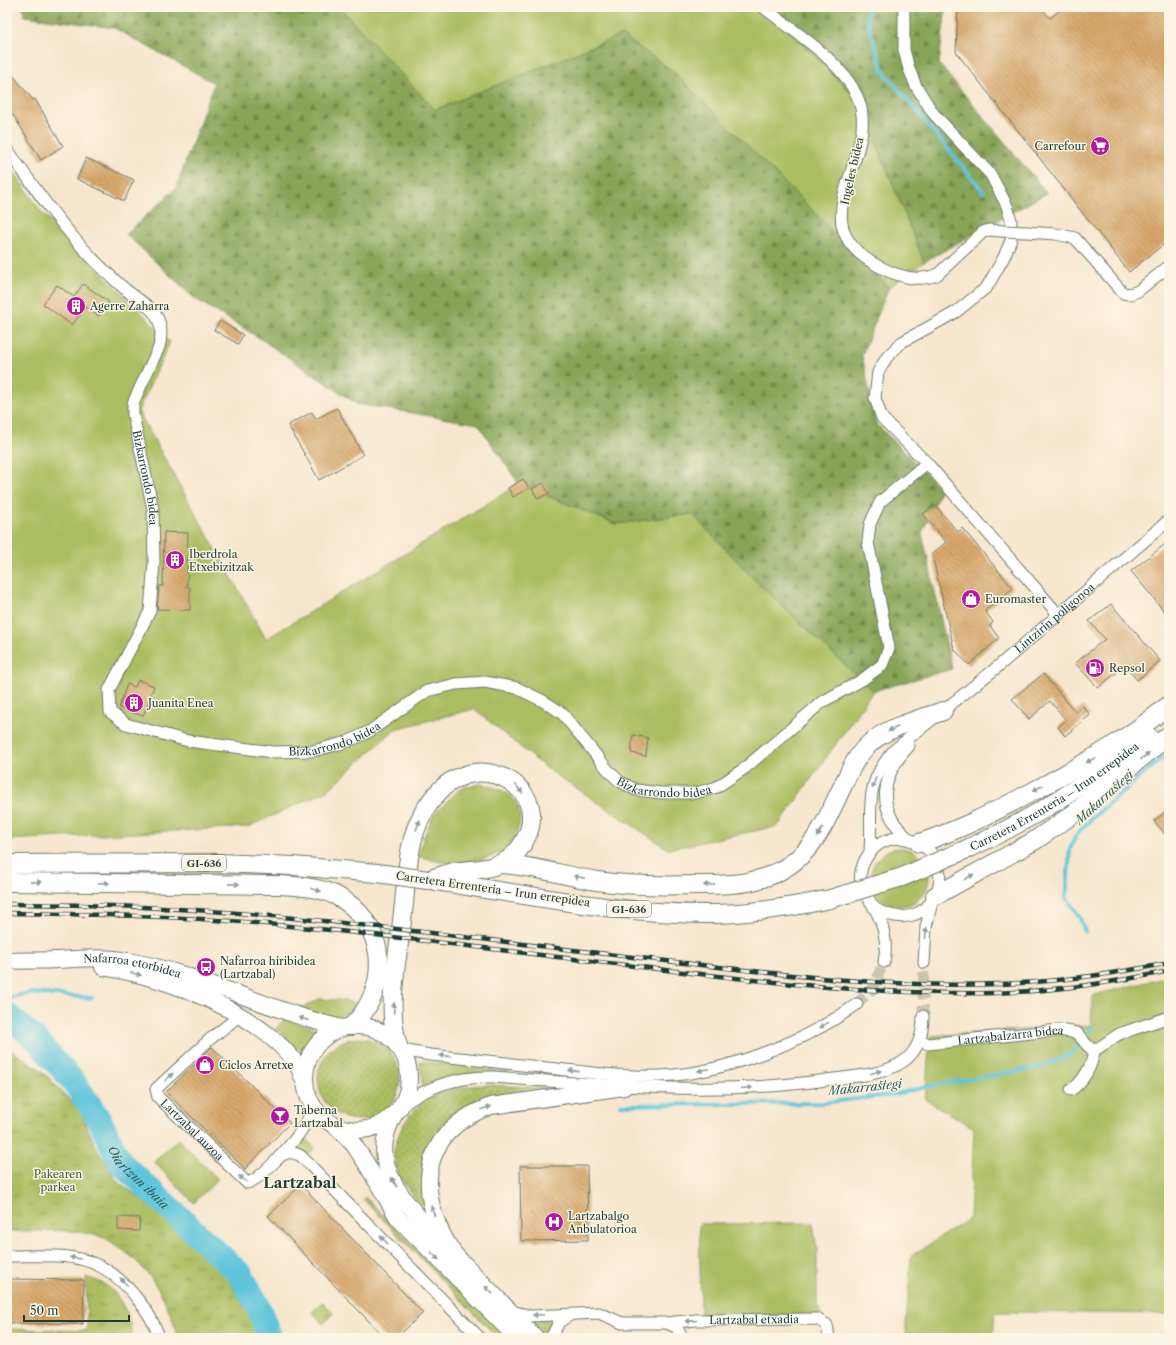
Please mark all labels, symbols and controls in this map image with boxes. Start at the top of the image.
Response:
supermarket icon: Carrefour [1089,135,1111,157]
street label: Ingeles bidea [837,136,867,206]
place label: Carrefour [1034,139,1086,153]
building icon: Agerre Zaharra [65,295,87,317]
place label: Agerre Zaharra [89,299,169,313]
street label: Bizkarrondo bidea [129,429,160,526]
place label: Iberdrola Etxebizitzak [189,547,254,574]
building icon: Iberdrola Etxebizitzak [164,549,186,571]
street label: Lintzirin poligonoa [1012,580,1097,656]
shop icon: Euromaster [960,588,982,610]
place label: Euromaster [985,592,1046,606]
fuel station icon: Repsol [1084,657,1106,679]
place label: Repsol [1109,661,1145,675]
building icon: Juanita Enea [123,692,145,714]
place label: Juanita Enea [146,696,214,710]
street label: Bizkarrondo bidea [288,719,384,759]
one-way arrow [888,726,899,732]
street label: Carretera Errenteria – Irun errepidea [968,739,1142,854]
one-way arrow [1139,751,1150,760]
one-way arrow [1086,756,1097,763]
water label: Makarrastegi [1070,766,1137,829]
street label: Bizkarrondo bidea [614,774,713,801]
one-way arrow [871,777,877,789]
one-way arrow [514,783,523,794]
one-way arrow [1032,785,1044,792]
one-way arrow [416,819,422,831]
one-way arrow [817,826,823,838]
road number: GI-636 [182,855,226,871]
street label: Carretera Errenteria – Irun errepidea [395,868,591,910]
one-way arrow [573,874,586,880]
one-way arrow [963,874,975,881]
one-way arrow [30,879,43,885]
one-way arrow [98,880,111,886]
one-way arrow [228,881,241,887]
one-way arrow [702,882,715,888]
one-way arrow [311,887,323,893]
road number: GI-636 [607,901,651,917]
one-way arrow [923,926,929,939]
street label: Nafarroa etorbidea [83,951,183,981]
place label: Nafarroa hiribidea (Lartzabal) [220,954,316,981]
bus stop icon: Nafarroa hiribidea (Lartzabal) [195,956,217,978]
one-way arrow [130,972,142,978]
one-way arrow [390,1002,397,1014]
one-way arrow [298,1015,310,1021]
one-way arrow [818,1022,830,1028]
street label: Lartzabalzarra bidea [957,1023,1065,1048]
one-way arrow [438,1053,451,1059]
shop icon: Ciclos Arretxe [194,1054,216,1076]
place label: Ciclos Arretxe [219,1058,294,1072]
one-way arrow [568,1067,580,1074]
one-way arrow [697,1068,709,1074]
one-way arrow [870,1069,882,1075]
one-way arrow [164,1072,174,1082]
water label: Makarrastegi [826,1076,904,1099]
one-way arrow [741,1085,754,1091]
street label: Lartzabal auzoa [157,1096,227,1164]
place label: Taberna Lartzabal [294,1103,343,1130]
bar icon: Taberna Lartzabal [269,1105,291,1127]
one-way arrow [480,1105,492,1111]
water label: Oiartzun ibaia [106,1143,172,1212]
park label: Pakearen parkea [34,1167,82,1194]
district label: Lartzabal [263,1173,337,1192]
one-way arrow [238,1174,248,1183]
one-way arrow [391,1176,398,1188]
one-way arrow [429,1205,435,1217]
place label: Lartzabalgo Anbulatorioa [567,1209,637,1236]
hospital icon: Lartzabalgo Anbulatorioa [543,1211,565,1233]
one-way arrow [379,1235,389,1245]
one-way arrow [430,1251,439,1261]
one-way arrow [69,1255,81,1261]
one-way arrow [119,1277,129,1287]
one-way arrow [484,1285,494,1295]
scale bar [24,1297,129,1323]
text: 50 m [30,1303,59,1318]
one-way arrow [532,1312,544,1319]
street label: Lartzabal etxadia [709,1312,799,1327]
one-way arrow [685,1317,697,1324]

